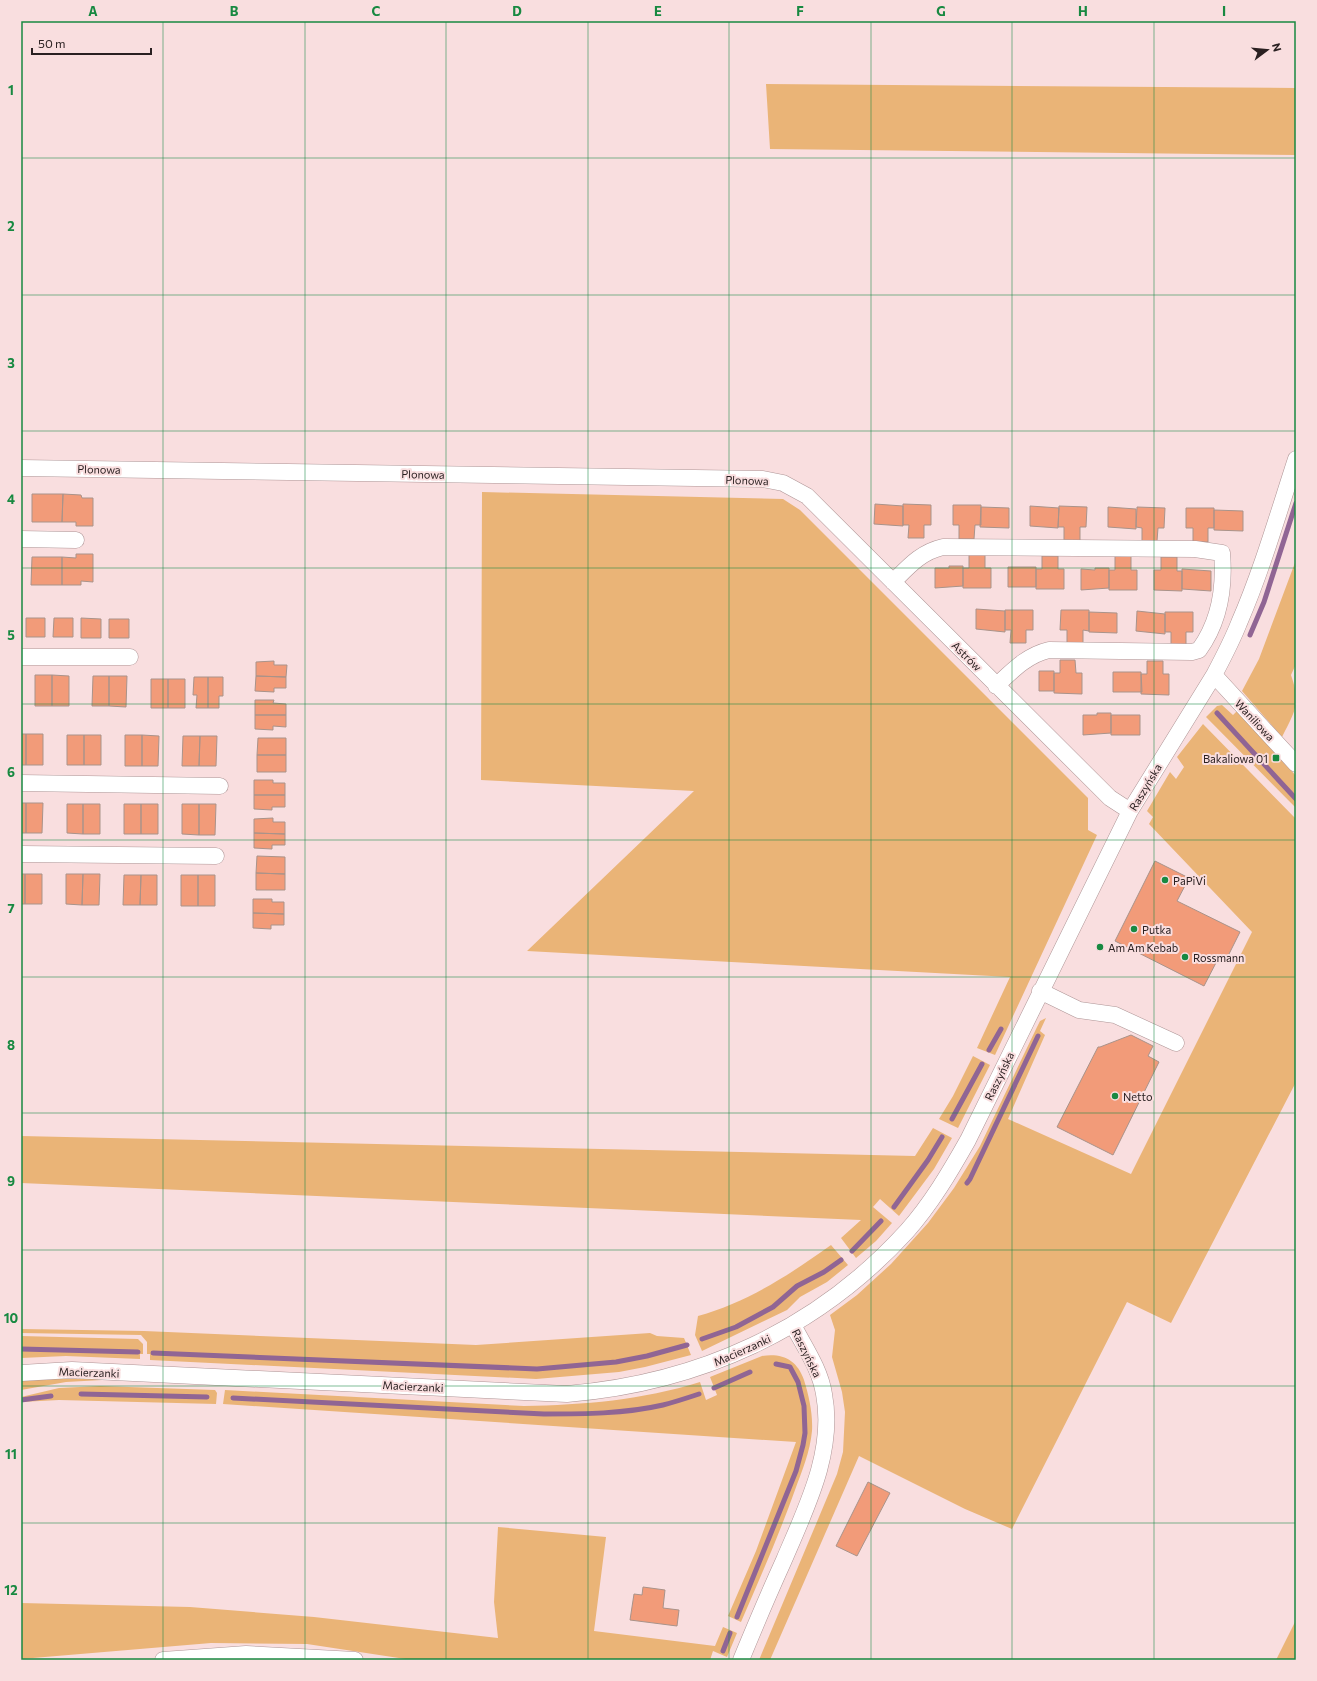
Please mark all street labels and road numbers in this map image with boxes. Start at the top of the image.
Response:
street label: Plonowa [77,462,121,476]
street label: Plonowa [401,467,445,481]
street label: Plonowa [725,473,769,487]
street label: Astrów [950,639,985,674]
street label: Waniliowa [1233,697,1277,743]
street label: Raszyńska [1126,761,1164,813]
street label: Raszyńska [982,1050,1016,1102]
street label: Raszyńska [790,1327,824,1379]
street label: Macierzanki [712,1332,773,1368]
street label: Macierzanki [58,1364,120,1380]
street label: Macierzanki [382,1378,444,1394]

